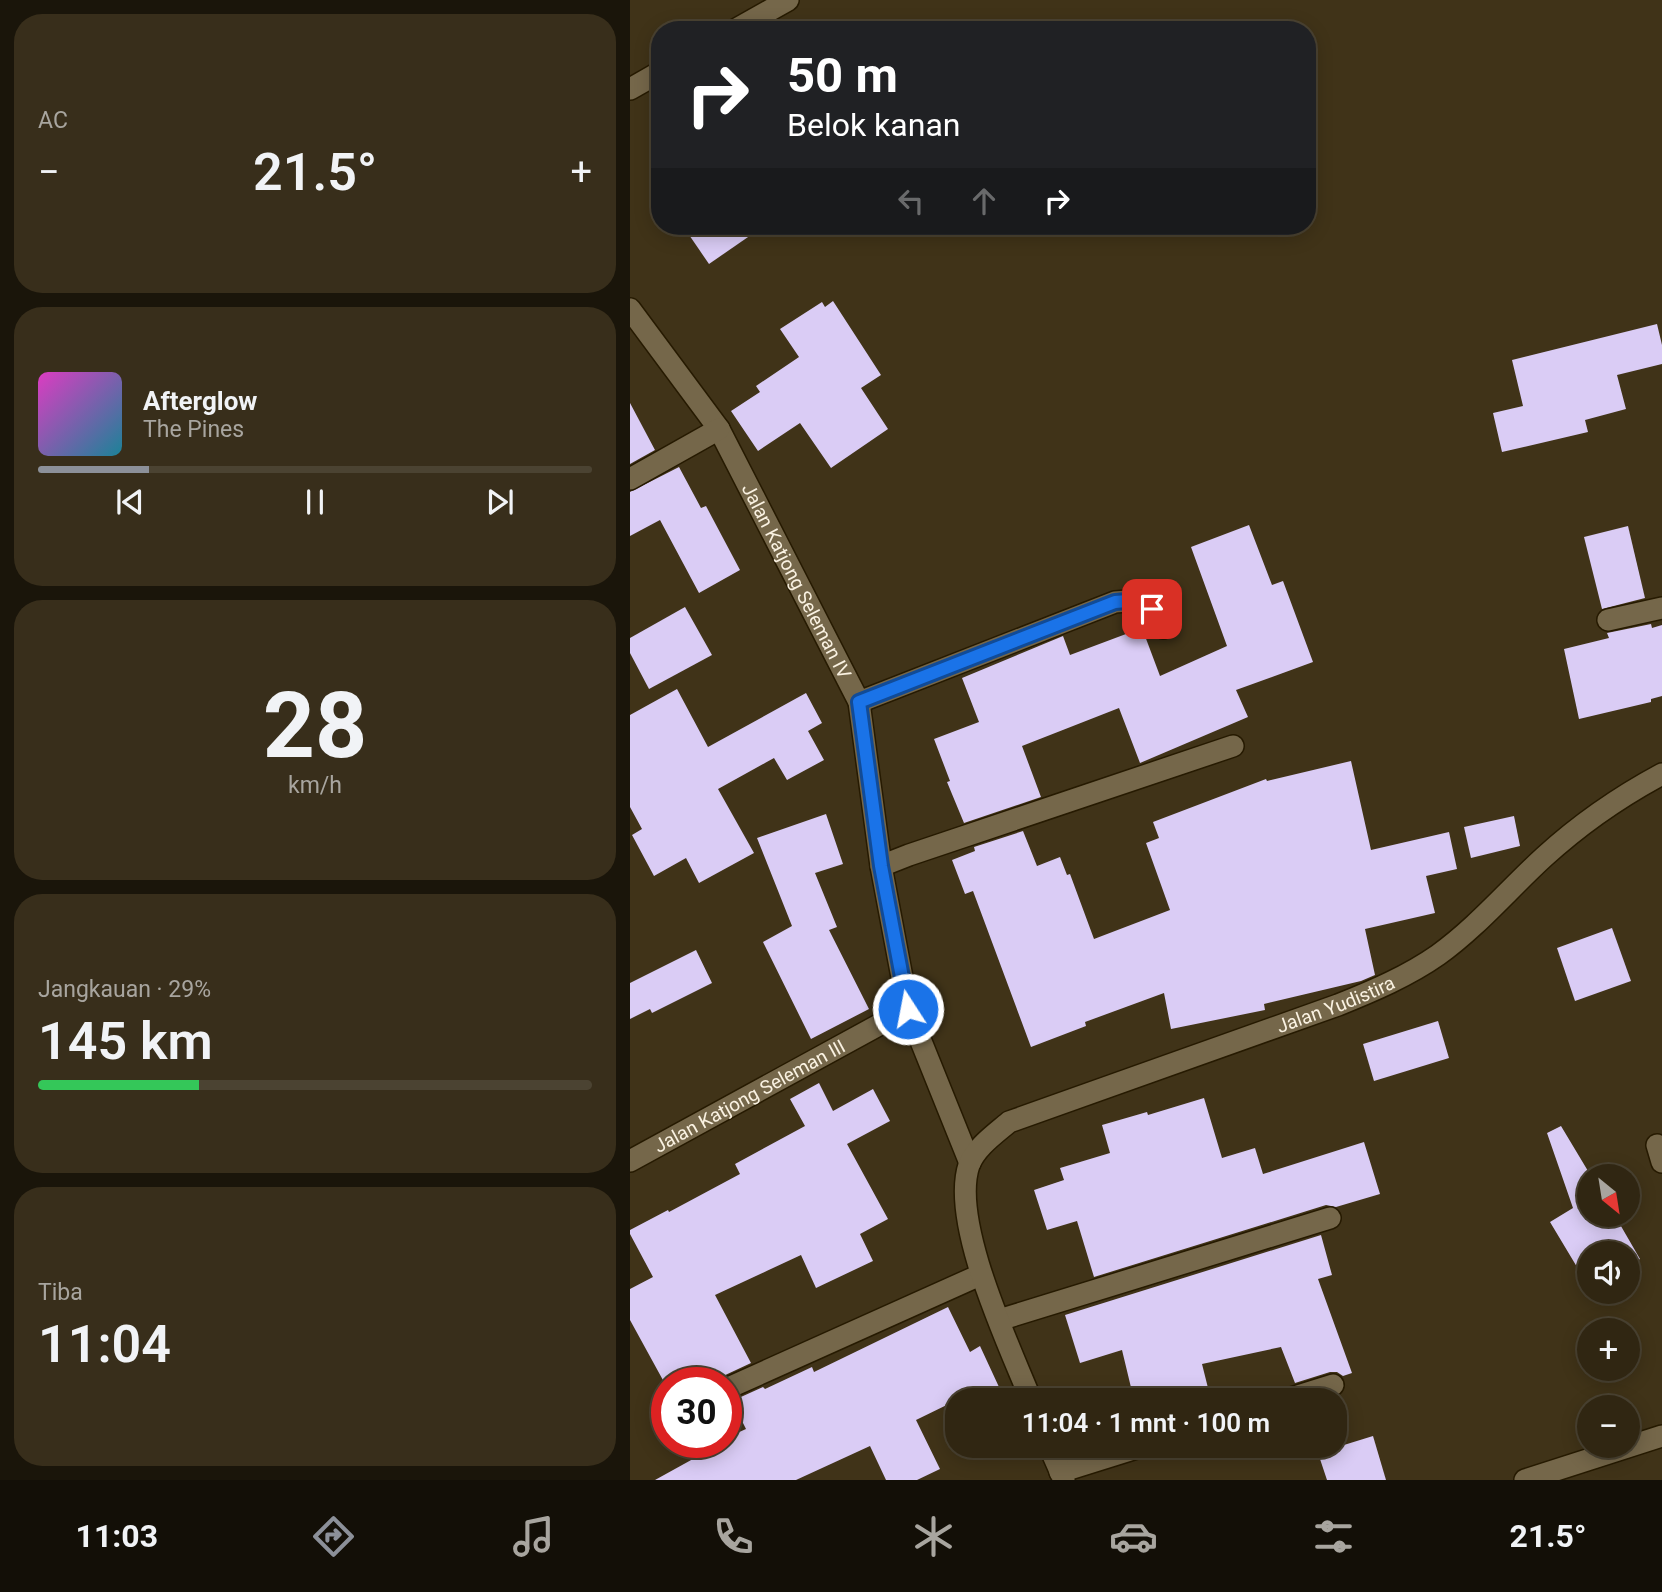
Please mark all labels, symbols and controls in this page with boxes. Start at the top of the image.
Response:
text: 50 m [787,47,898,104]
icon: right [672,49,763,140]
text: Belok kanan [787,106,960,144]
text: AC [38,107,68,134]
text: 21.5° [253,142,377,203]
text: − [38,150,60,194]
text: + [570,150,592,194]
icon: left [892,182,930,220]
icon: ahead [965,182,1003,220]
icon: right [1038,182,1076,220]
text: Afterglow [143,386,257,416]
text: The Pines [143,416,244,443]
street label: Jalan Katjong Seleman IV [737,480,856,683]
icon: previous [111,483,149,521]
icon: pause [296,483,334,521]
icon: next [481,483,519,521]
pin [1122,579,1182,639]
icon: arrive [1133,590,1171,628]
text: 28 [263,673,367,779]
text: km/h [288,772,342,799]
street label: Jalan Yudistira [1273,971,1399,1038]
position arrow [871,972,945,1046]
text: Jangkauan · 29% [38,976,211,1003]
text: 145 km [38,1011,213,1072]
street label: Jalan Katjong Seleman III [650,1035,849,1158]
north arrow [1577,1164,1640,1227]
map controls [1577,1164,1640,1458]
button: sound [1577,1241,1640,1304]
text: Tiba [38,1279,83,1306]
text: 11:04 [38,1314,171,1375]
button: + [1577,1318,1640,1381]
speed limit sign: 30 [651,1367,742,1458]
button: − [1577,1395,1640,1458]
text: 11:04 · 1 mnt · 100 m [1022,1408,1270,1438]
icon: directions [309,1512,358,1561]
icon: music [509,1512,558,1561]
icon: phone [709,1512,758,1561]
icon: climate [909,1512,958,1561]
icon: car [1109,1512,1158,1561]
icon: filters [1309,1512,1358,1561]
text: 11:03 [76,1517,158,1555]
text: 21.5° [1510,1517,1586,1555]

